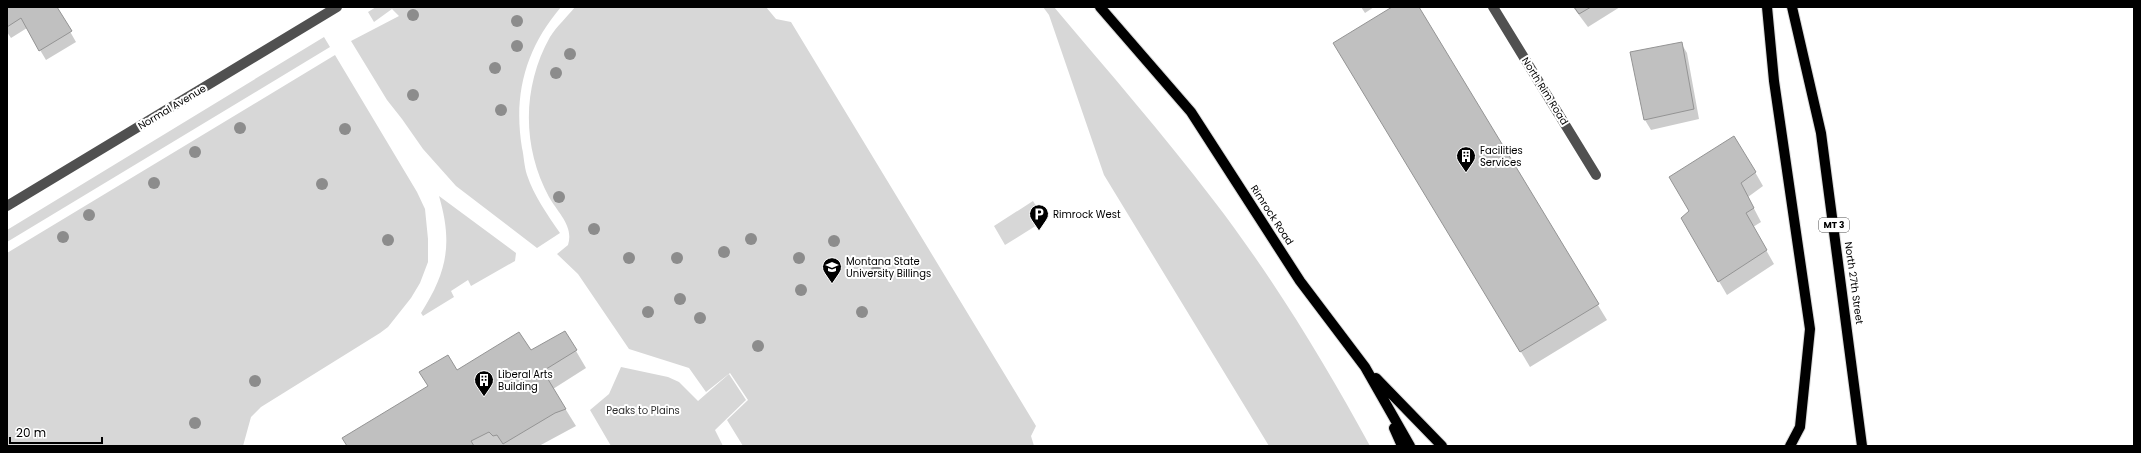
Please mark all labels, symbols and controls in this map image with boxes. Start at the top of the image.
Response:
street label: North Rim Road [1518,54,1572,128]
street label: Normal Avenue [135,81,209,133]
place label: Facilities Services [1480,143,1523,170]
building icon: Facilities Services [1455,145,1477,173]
street label: Rimrock Road [1247,182,1297,248]
parking icon: Rimrock West [1028,203,1050,231]
place label: Rimrock West [1053,207,1121,222]
road number: MT 3 [1819,218,1849,232]
street label: North 27th Street [1841,241,1867,326]
place label: Montana State University Billings [846,254,931,281]
school or university icon: Montana State University Billings [821,256,843,284]
place label: Liberal Arts Building [498,367,553,394]
building icon: Liberal Arts Building [473,369,495,397]
park label: Peaks to Plains [606,403,680,418]
scale bar [10,419,102,445]
text: 20 m [16,424,46,441]

